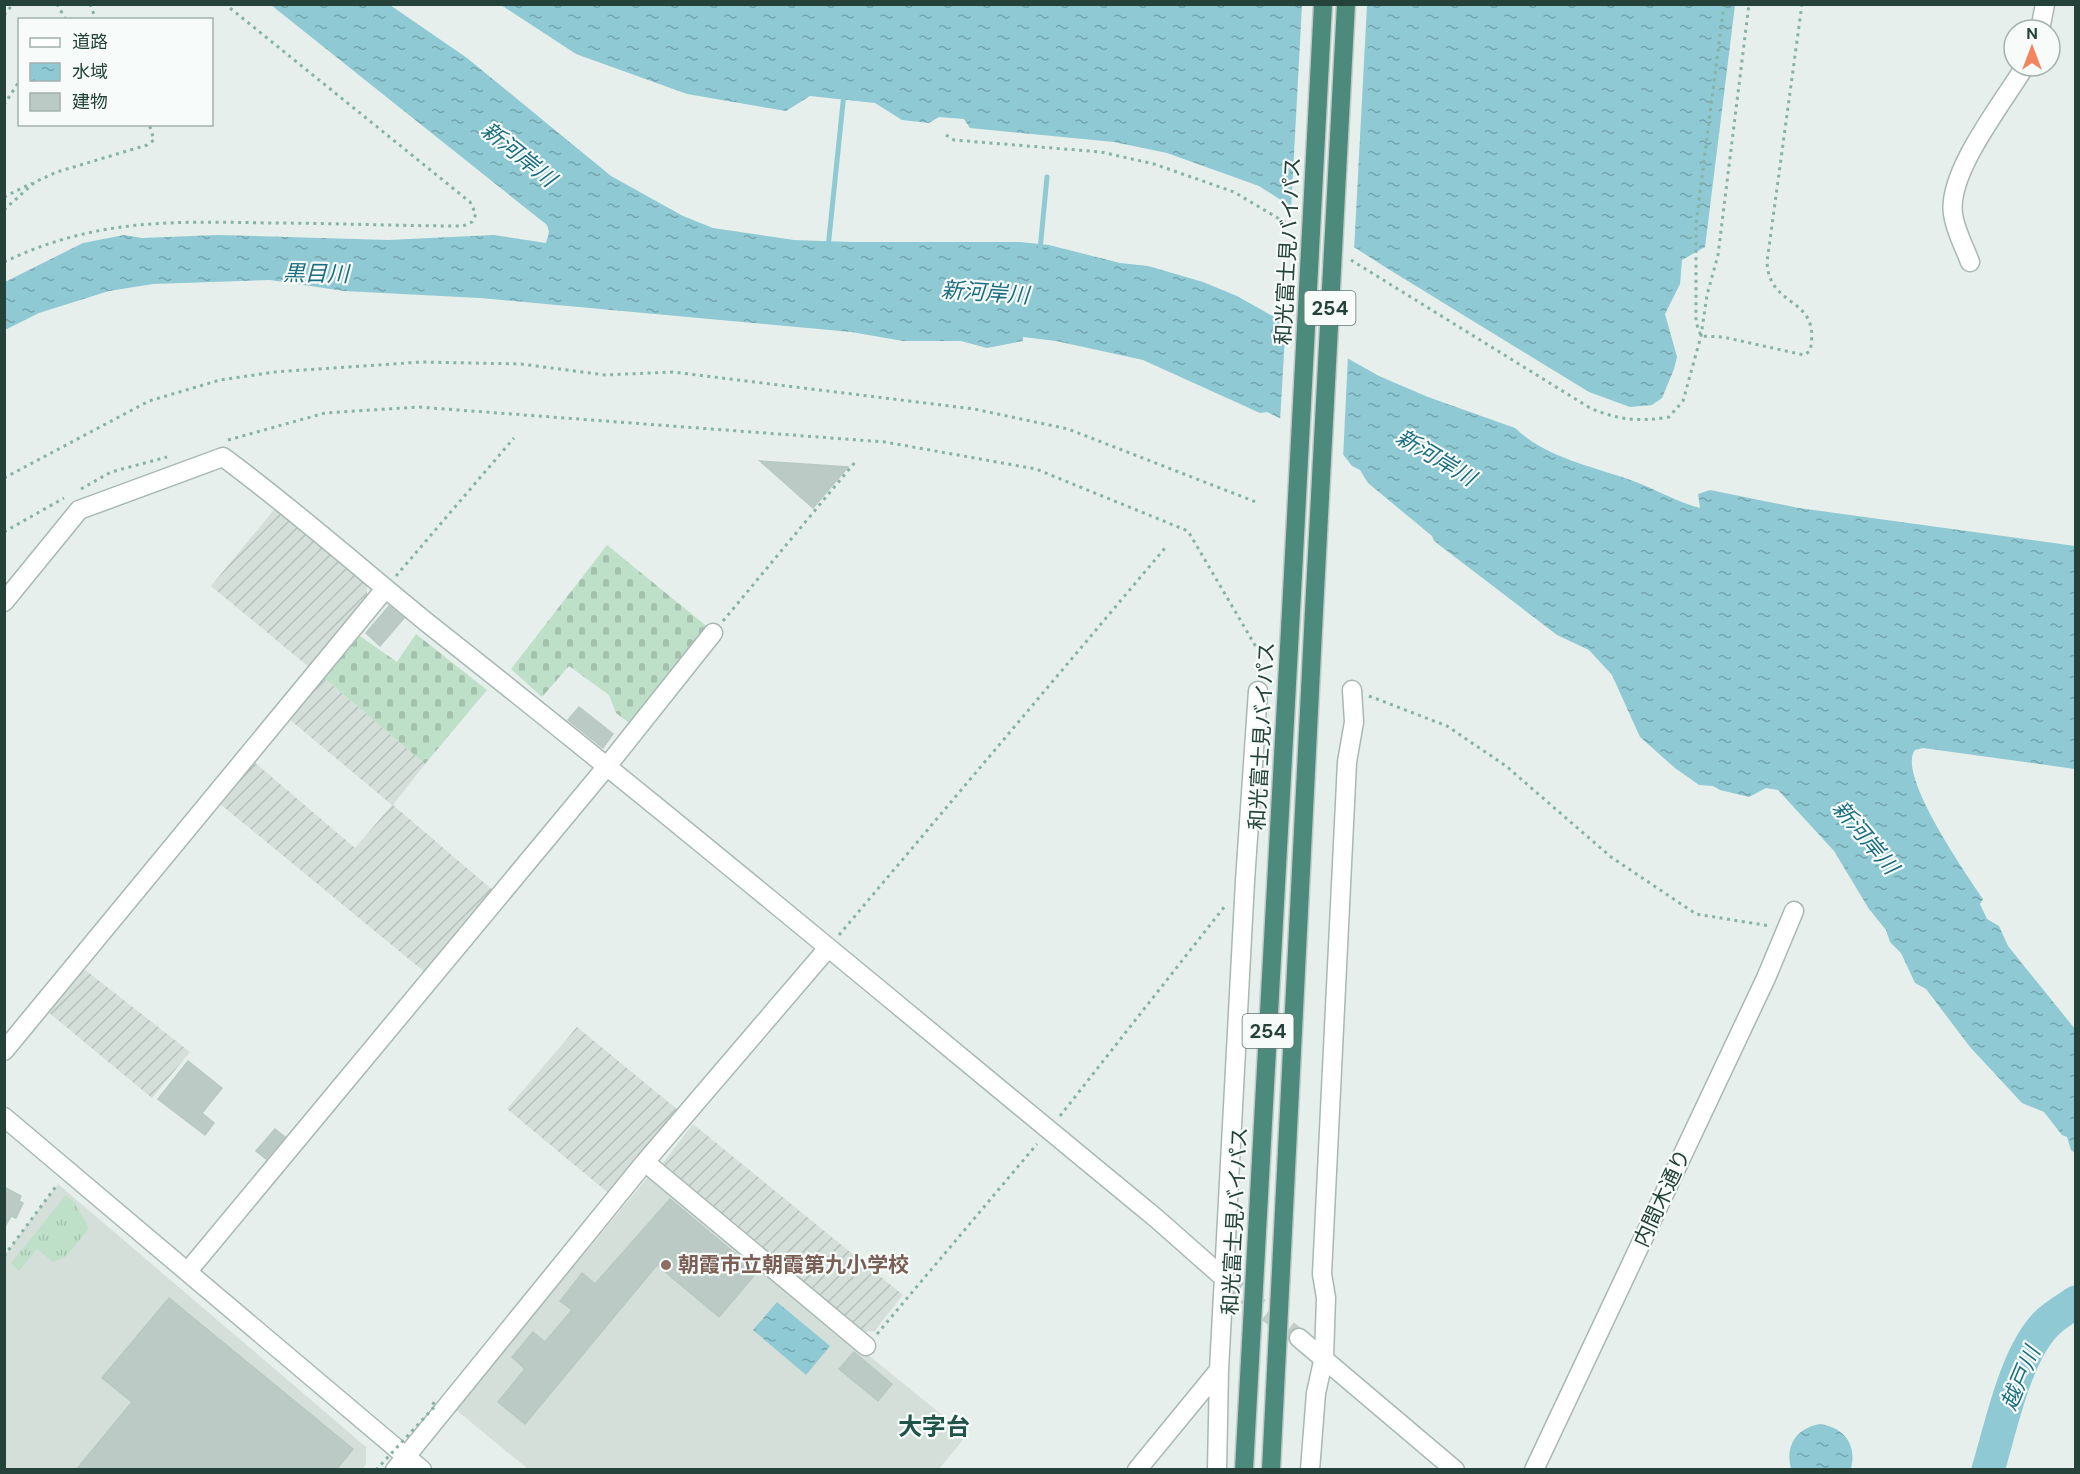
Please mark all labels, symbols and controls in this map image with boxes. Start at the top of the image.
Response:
legend [18,18,213,126]
north arrow [2002,18,2062,78]
text: N [2026,23,2038,44]
text: 道路 [72,30,108,54]
text: 水域 [72,60,108,84]
text: 建物 [72,90,108,114]
water label: 新河岸川 [475,115,564,195]
street label: 和光富士見バイパス [1269,156,1307,346]
water label: 黒目川 [283,258,351,289]
water label: 新河岸川 [940,275,1032,310]
road number: 254 [1304,291,1356,325]
water label: 新河岸川 [1391,422,1483,494]
street label: 和光富士見バイパス [1243,641,1281,831]
water label: 新河岸川 [1826,794,1906,882]
road number: 254 [1242,1014,1294,1048]
street label: 和光富士見バイパス [1216,1126,1254,1316]
street label: 内間木通り [1627,1145,1697,1251]
place label: 朝霞市立朝霞第九小学校 [678,1251,909,1279]
marker: 朝霞市立朝霞第九小学校 [659,1258,673,1272]
water label: 越戸川 [1994,1340,2047,1414]
district label: 大字台 [898,1411,970,1442]

